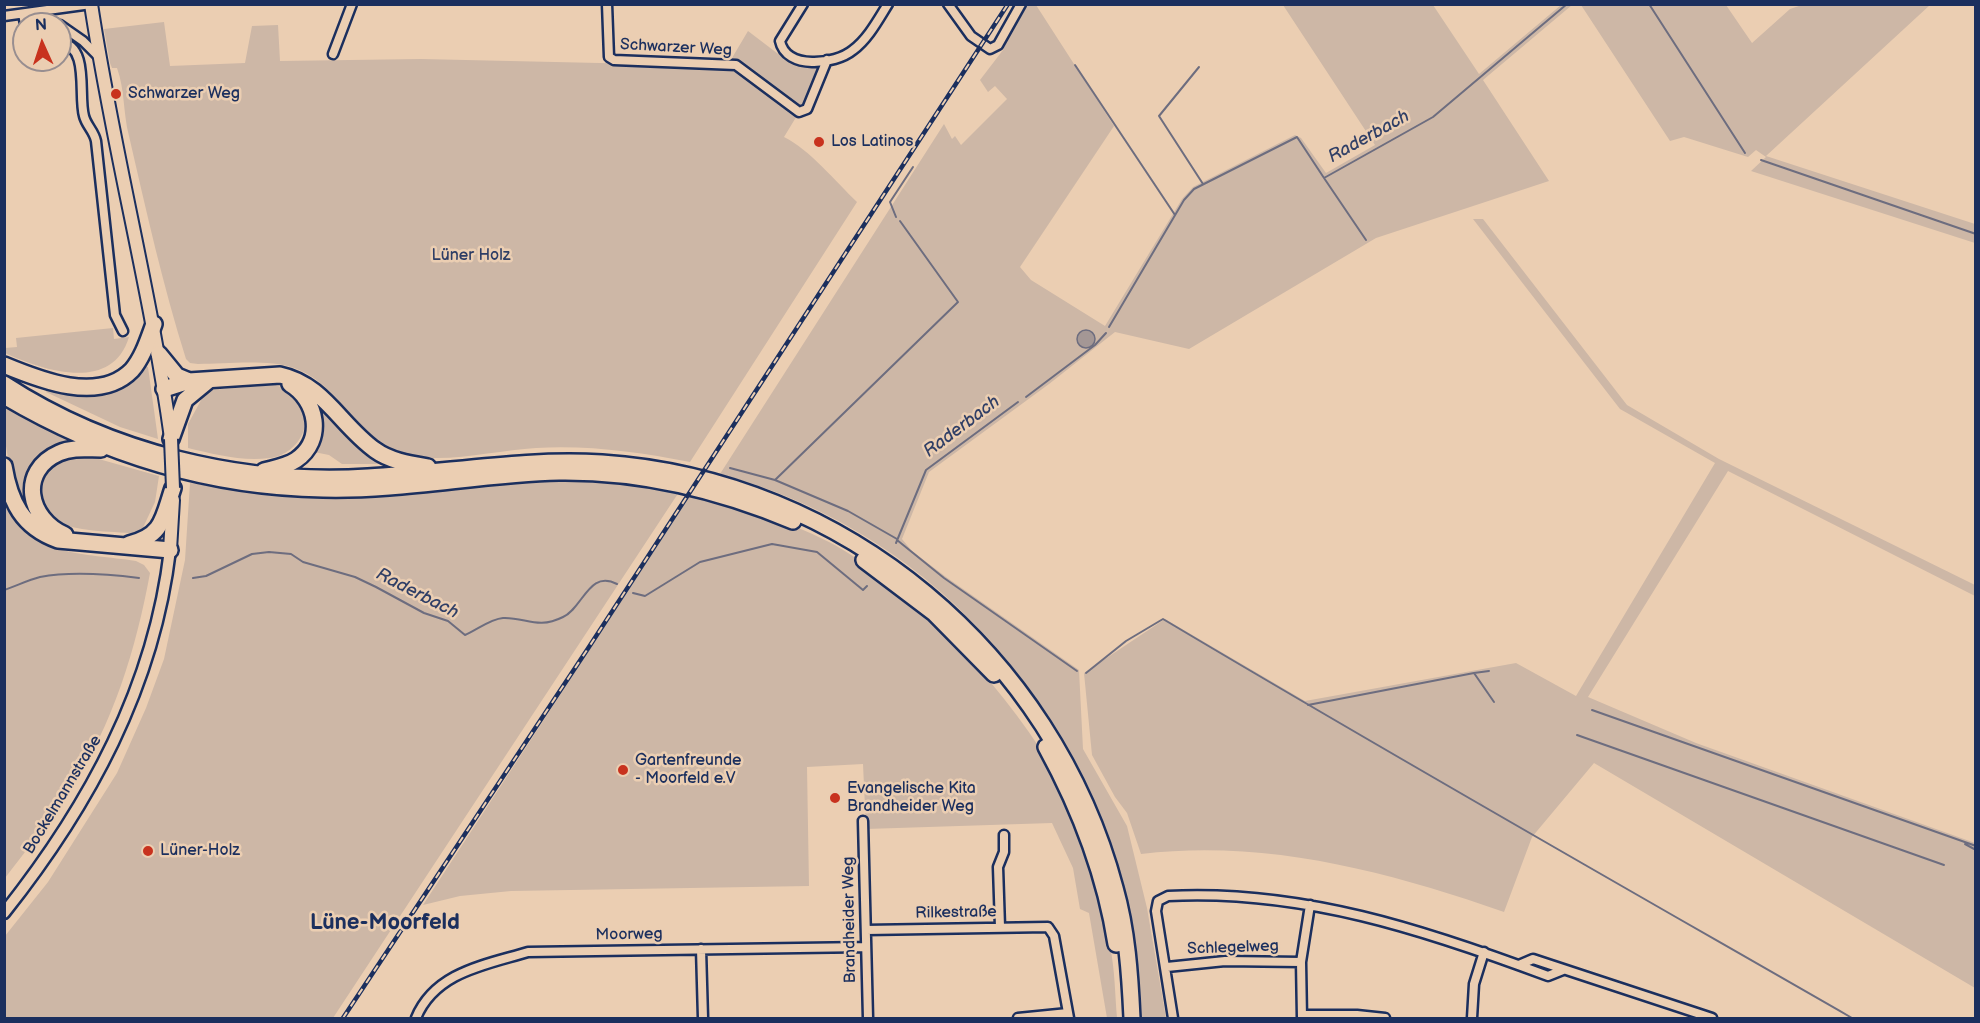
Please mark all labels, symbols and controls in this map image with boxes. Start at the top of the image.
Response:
north arrow [12,12,72,72]
text: N [35,16,48,35]
street label: Schwarzer Weg [620,35,732,61]
place label: Schwarzer Weg [128,84,240,104]
marker: Schwarzer Weg [109,87,123,101]
water label: Raderbach [1324,106,1414,168]
place label: Los Latinos [831,132,914,152]
marker: Los Latinos [812,135,826,149]
park label: Lüner Holz [432,246,510,266]
water label: Raderbach [920,391,1004,463]
water label: Raderbach [372,564,462,624]
street label: Bockelmannstraße [20,732,106,858]
place label: Gartenfreunde - Moorfeld e.V [635,751,742,789]
marker: Gartenfreunde - Moorfeld e.V [616,763,630,777]
place label: Evangelische Kita Brandheider Weg [847,779,976,817]
marker: Evangelische Kita Brandheider Weg [828,791,842,805]
place label: Lüner-Holz [160,841,240,861]
marker: Lüner-Holz [141,844,155,858]
street label: Brandheider Weg [839,856,861,984]
street label: Rilkestraße [915,903,997,923]
district label: Lüne-Moorfeld [310,910,460,936]
street label: Moorweg [595,925,663,945]
street label: Schlegelweg [1187,937,1279,959]

